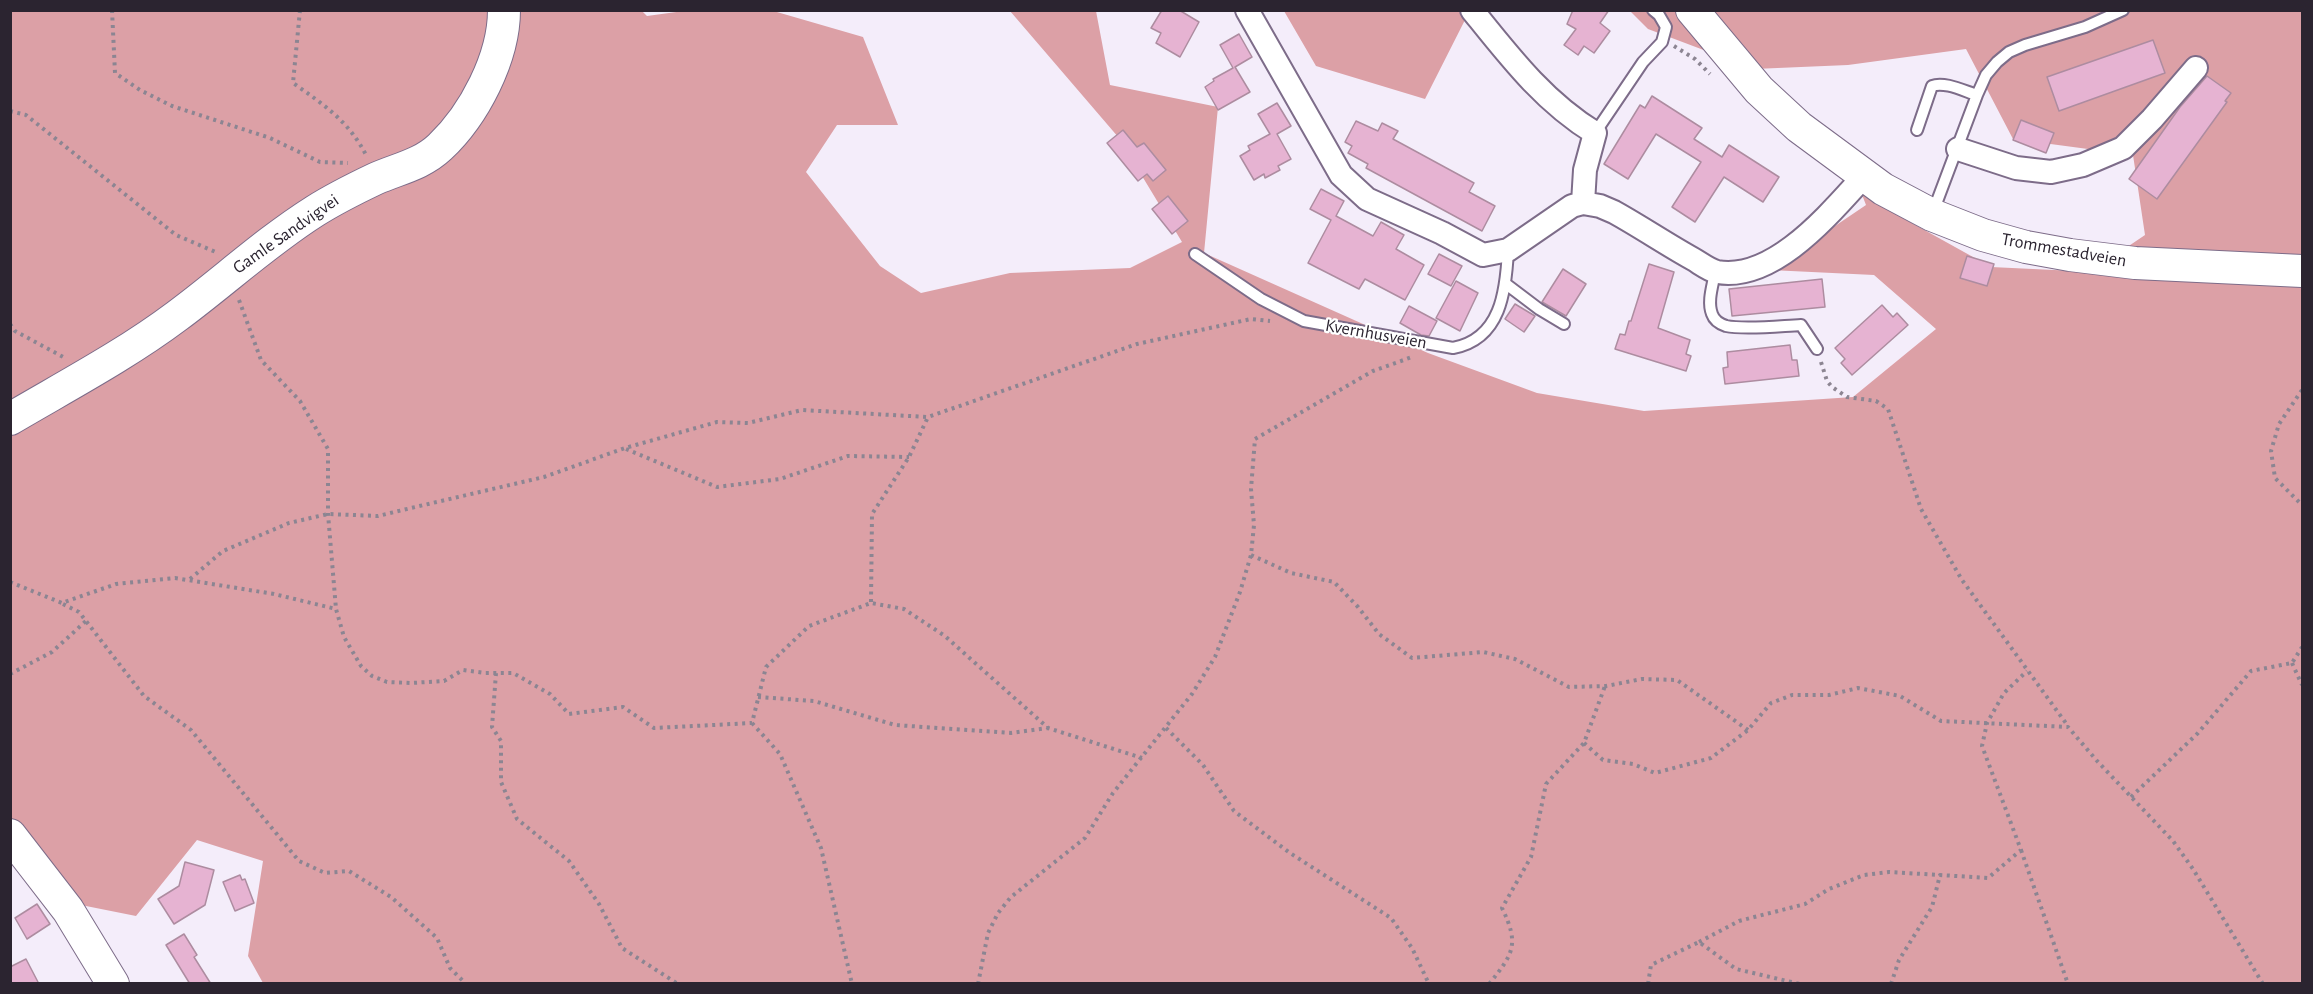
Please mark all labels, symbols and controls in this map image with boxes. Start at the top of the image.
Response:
street label: Gamle Sandvigvei [229,189,343,279]
street label: Trommestadveien [2000,228,2128,272]
street label: Kvernhusveien [1323,314,1429,354]

